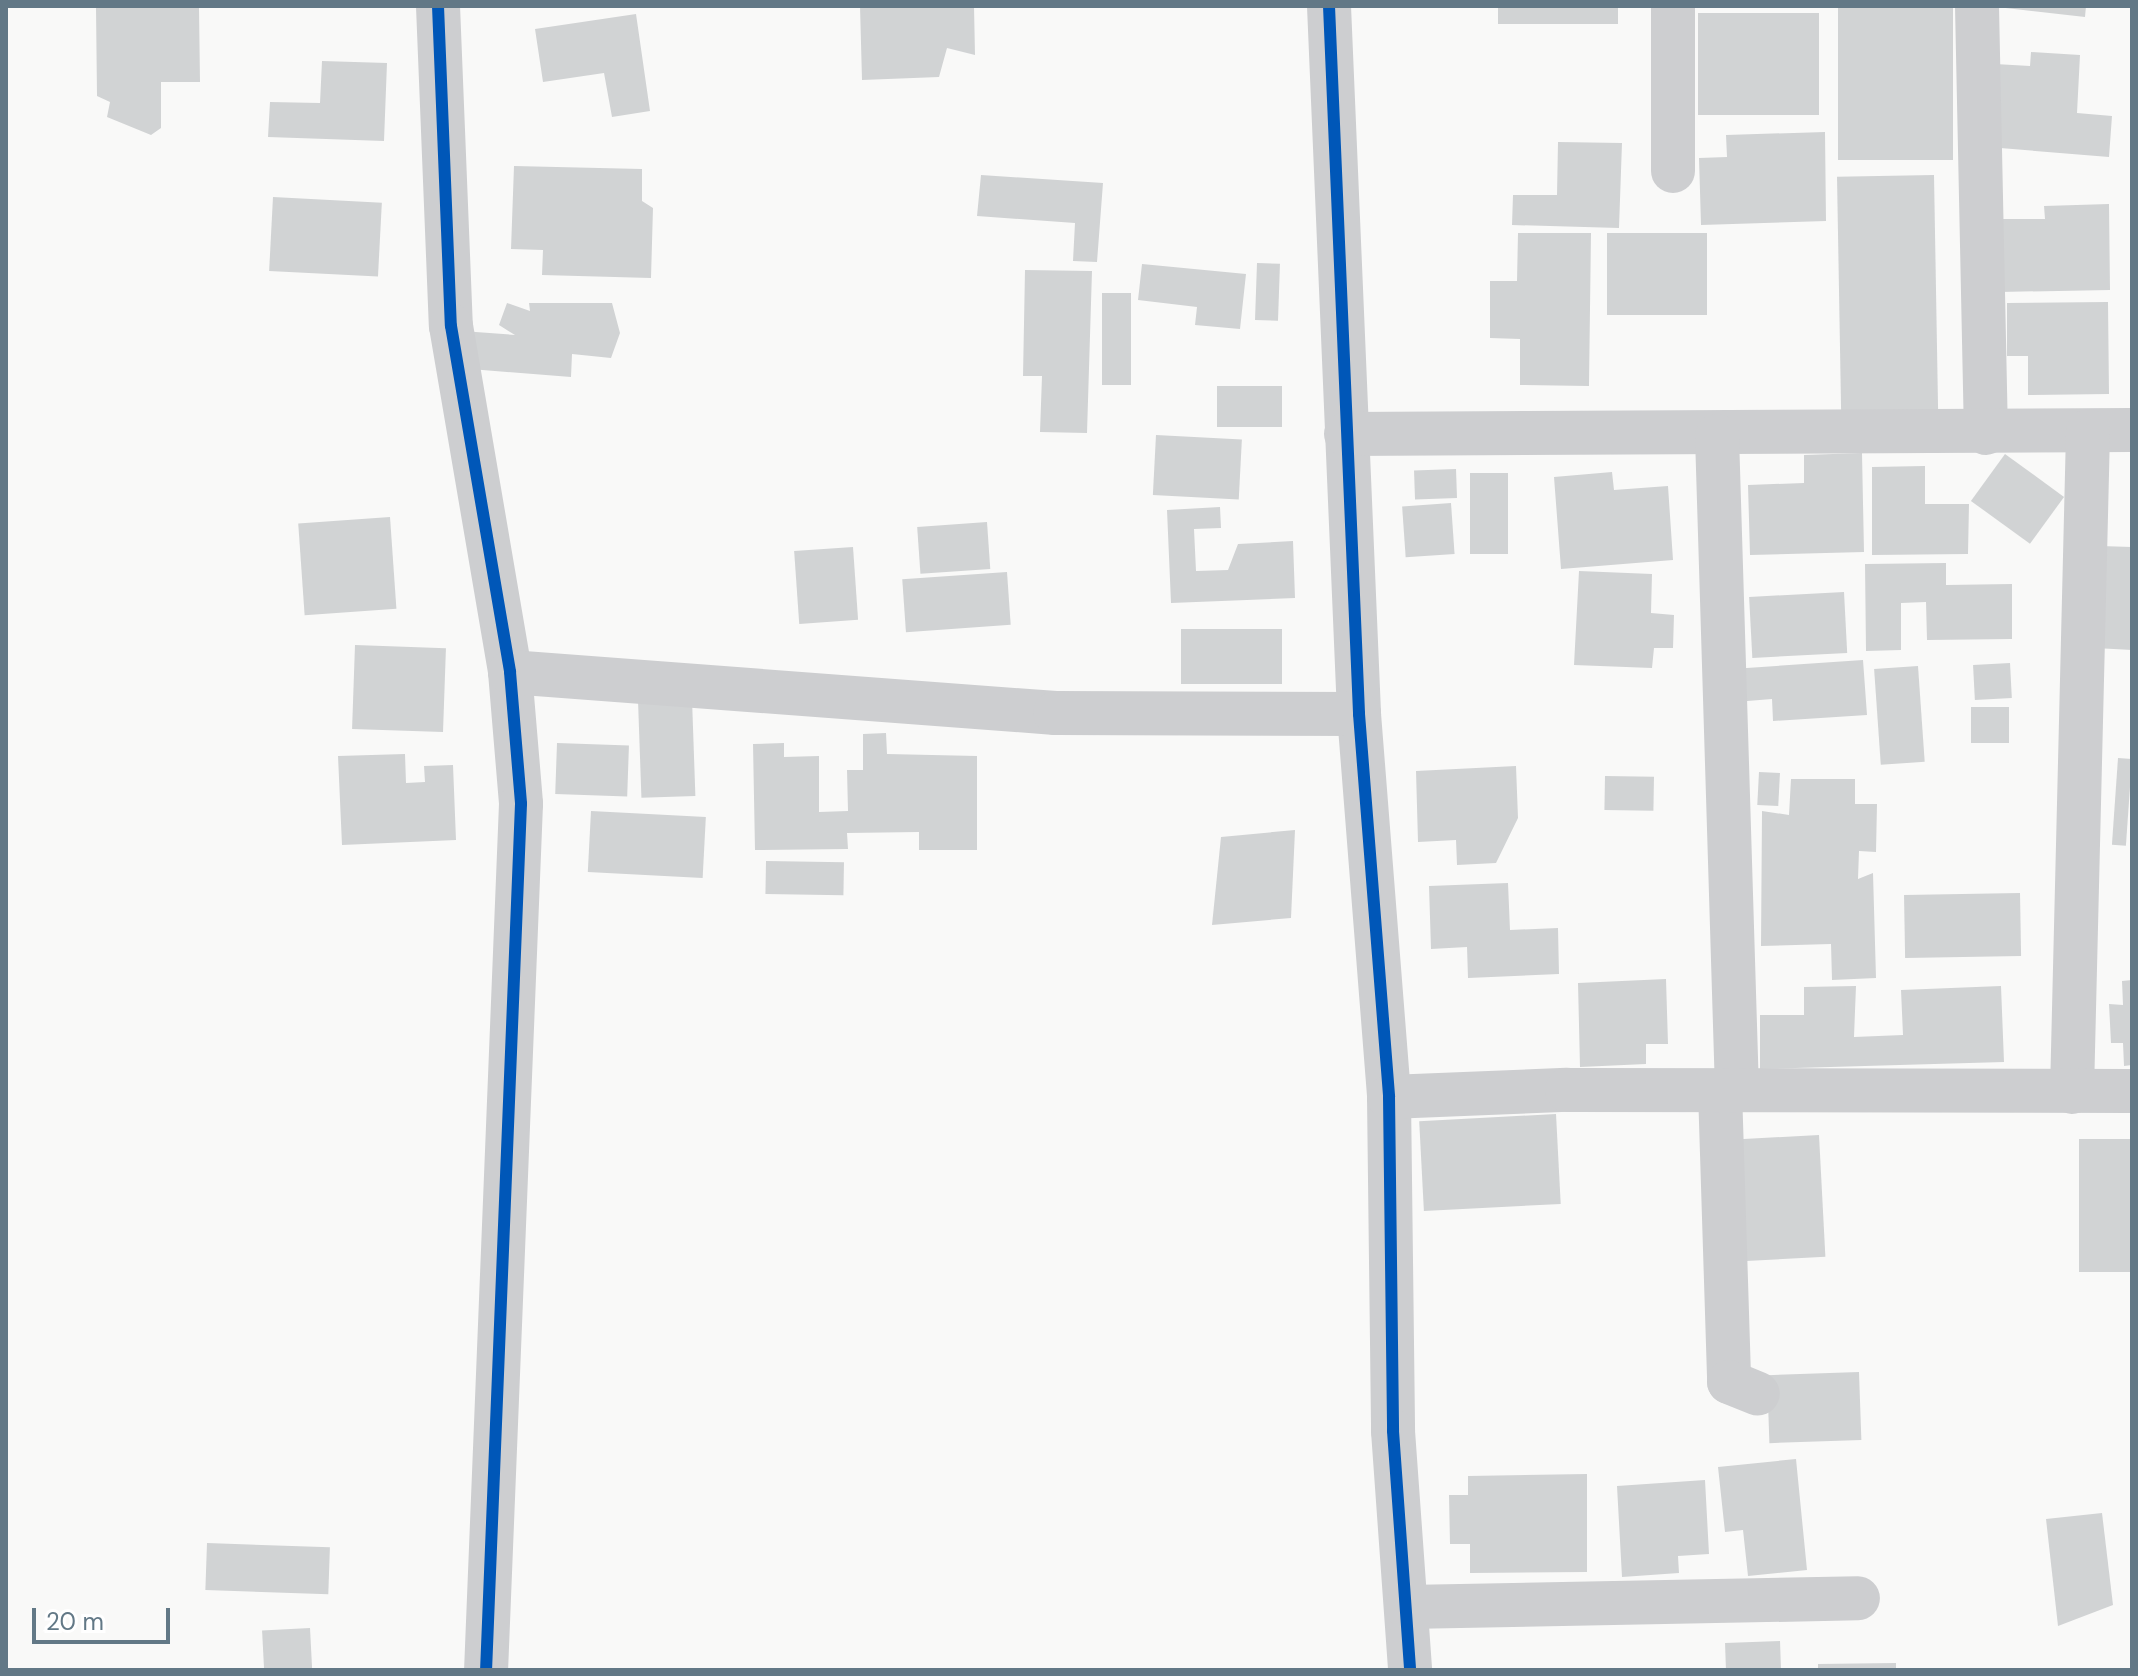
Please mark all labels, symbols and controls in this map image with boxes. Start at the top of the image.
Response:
scale bar [36,1592,174,1642]
text: 20 m [46,1606,104,1637]

